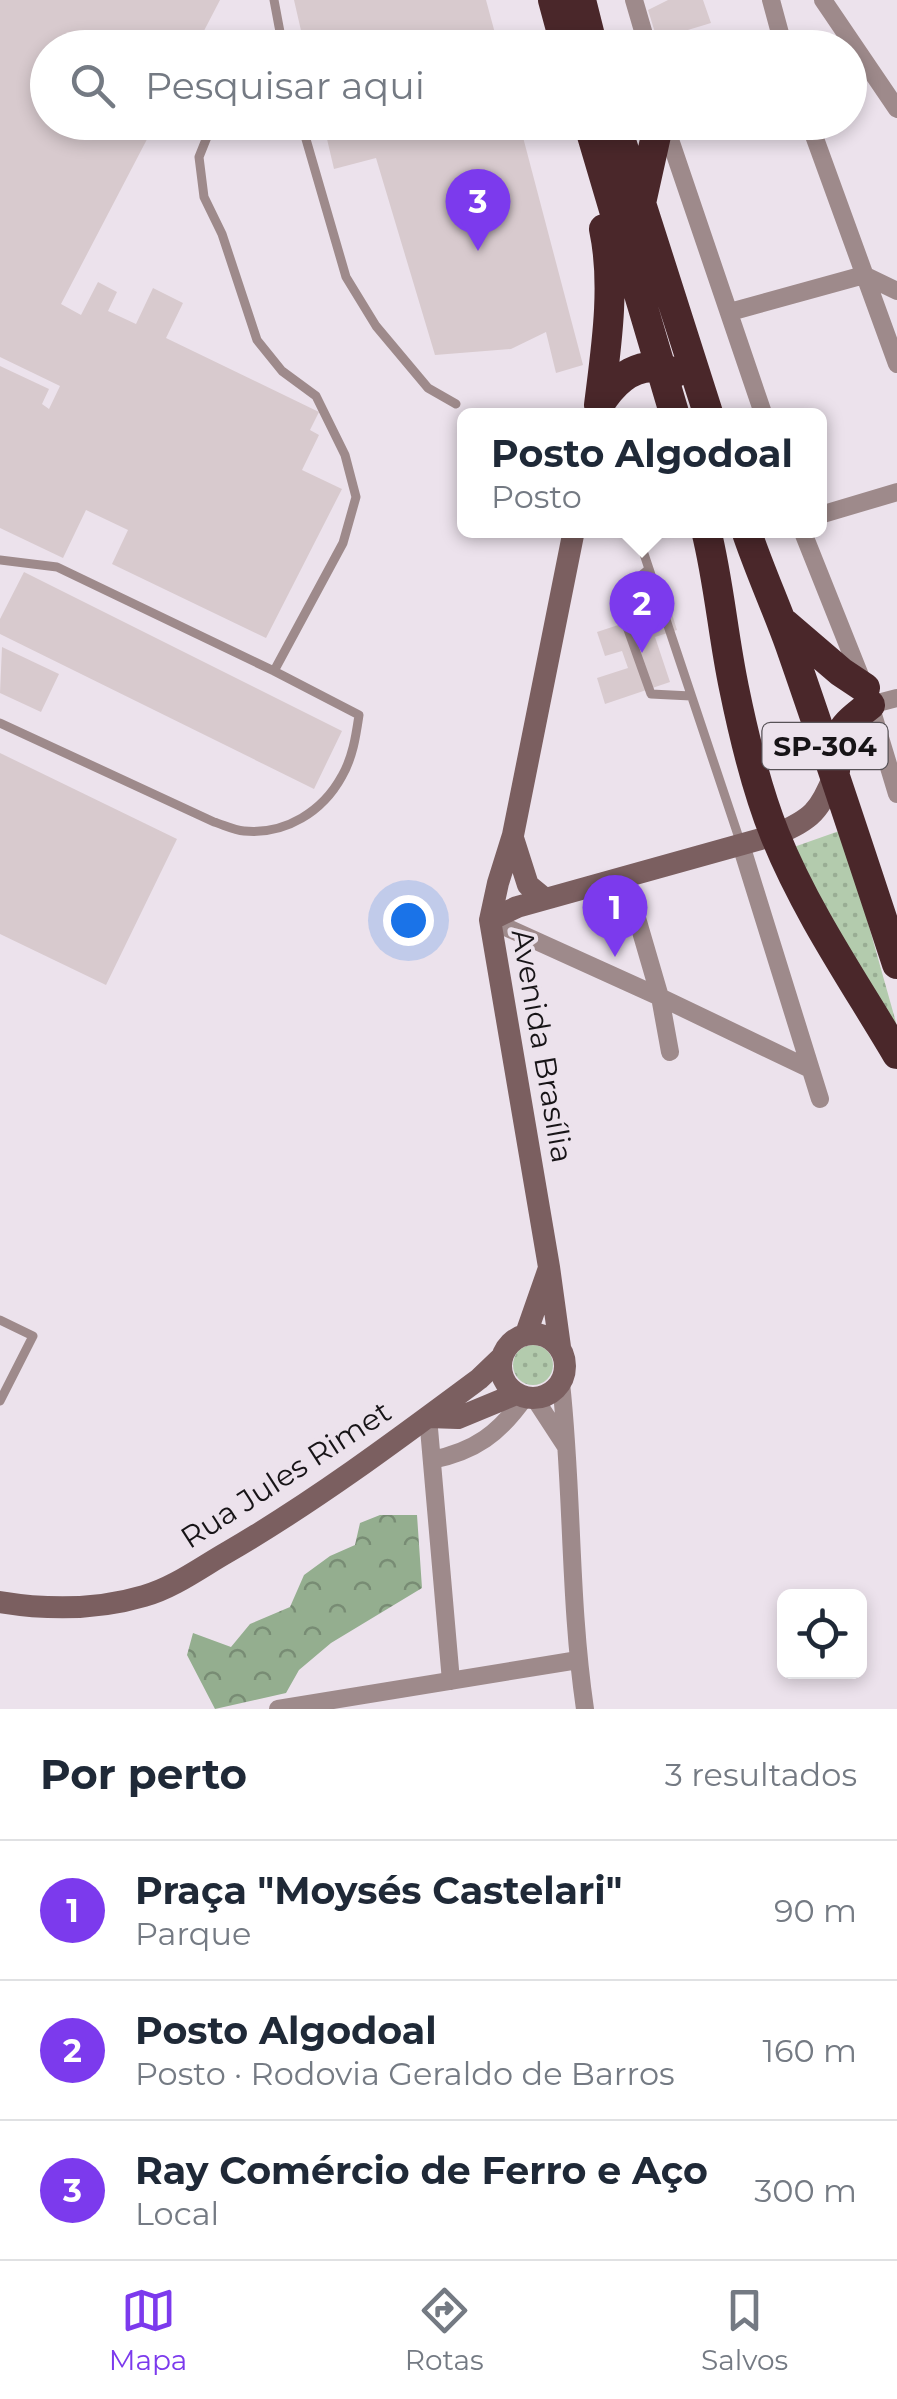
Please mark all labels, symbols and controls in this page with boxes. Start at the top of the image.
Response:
search box [30,30,867,140]
icon: search [65,58,120,113]
text: Pesquisar aqui [145,62,425,109]
pin: 3 [446,168,510,251]
popup [457,408,827,538]
text: Posto Algodoal [491,430,793,477]
text: Posto [491,477,582,516]
pin: 2 [610,570,674,653]
road number: SP-304 [762,723,888,769]
pin: 1 [582,874,648,957]
your location [383,895,434,946]
street label: Avenida Brasília [504,926,581,1166]
street label: Rua Jules Rimet [174,1393,398,1556]
map controls [777,1589,867,1679]
button: locate [777,1589,867,1679]
text: Por perto [40,1748,247,1800]
text: 3 resultados [665,1755,857,1794]
text: Praça "Moysés Castelari" [135,1867,622,1914]
text: 1 [66,1891,79,1930]
text: 90 m [774,1891,857,1930]
text: Parque [135,1914,251,1953]
text: Posto Algodoal [135,2007,437,2054]
text: 2 [63,2031,82,2070]
text: 160 m [762,2031,857,2070]
text: Posto · Rodovia Geraldo de Barros [135,2054,675,2093]
text: Ray Comércio de Ferro e Aço [135,2147,708,2194]
text: 3 [63,2171,82,2210]
text: 300 m [754,2171,857,2210]
text: Local [135,2194,219,2233]
tab: Mapa [109,2283,187,2377]
tab: Rotas [405,2283,484,2377]
tab: Salvos [701,2283,788,2377]

